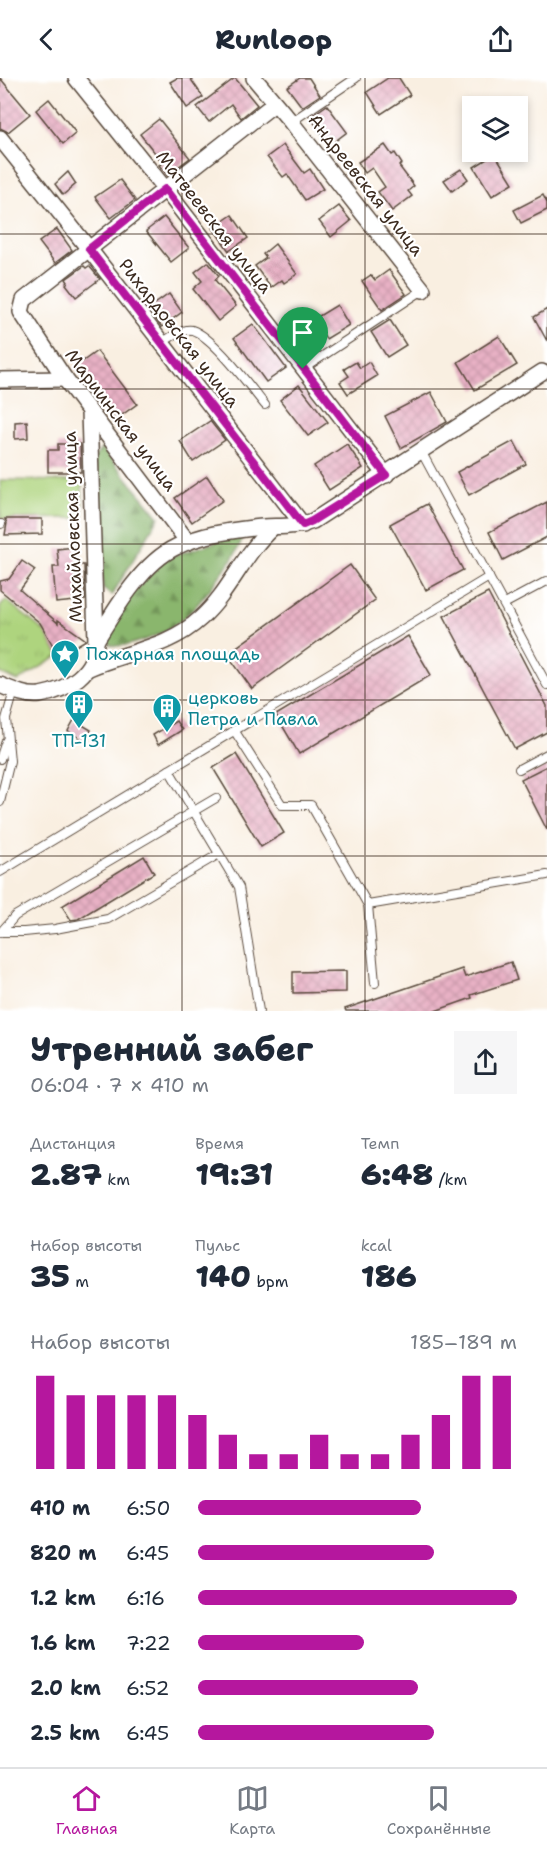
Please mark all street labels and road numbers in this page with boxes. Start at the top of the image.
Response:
street label: Андреевская улица [303,109,429,261]
street label: Матвеевская улица [150,145,278,299]
street label: Рихардовская улица [113,254,245,412]
street label: Мариинская улица [60,344,182,496]
street label: Михайловская улица [58,431,88,623]

